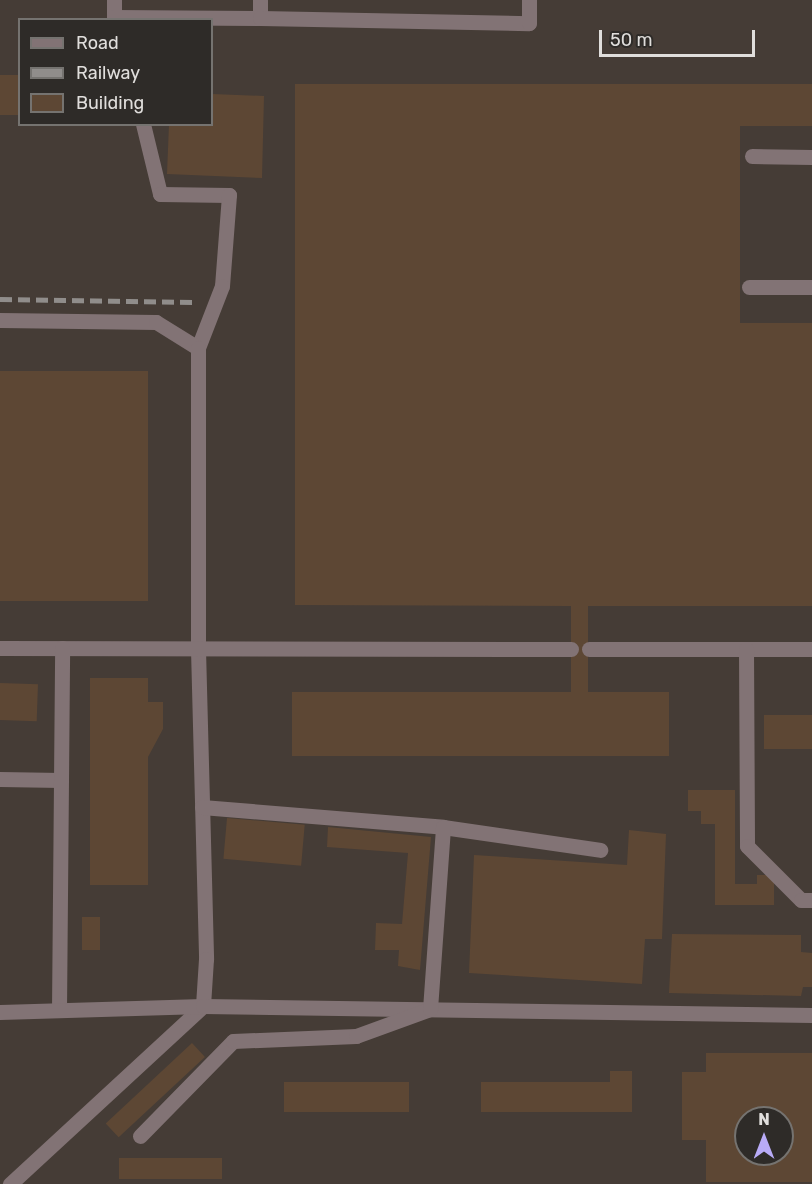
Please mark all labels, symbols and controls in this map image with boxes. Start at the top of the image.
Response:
legend [18,18,213,126]
scale bar [602,18,758,56]
text: 50 m [610,29,653,51]
text: Road [76,32,119,54]
text: Railway [76,62,140,84]
text: Building [76,92,144,114]
north arrow [734,1106,794,1166]
text: N [758,1110,770,1129]

